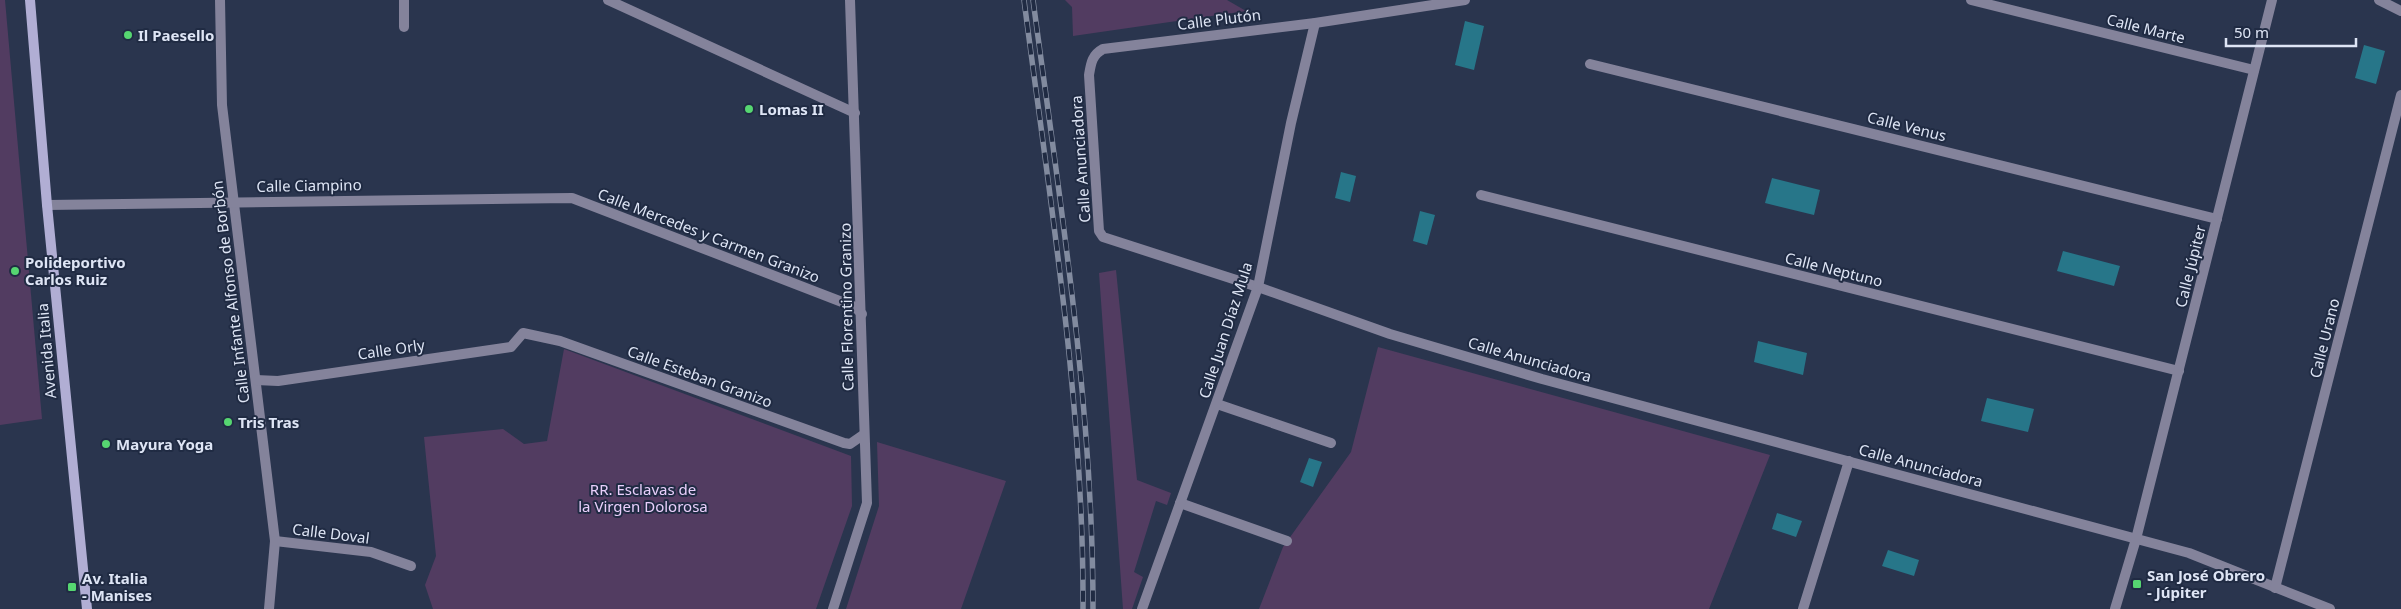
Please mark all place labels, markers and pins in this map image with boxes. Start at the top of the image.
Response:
place label: Il Paesello [138,25,214,45]
marker: Il Paesello [122,29,134,41]
place label: Lomas II [759,99,824,119]
marker: Lomas II [743,103,755,115]
place label: Polideportivo Carlos Ruiz [25,252,126,289]
marker: Polideportivo Carlos Ruiz [9,265,21,277]
place label: Tris Tras [238,412,299,432]
marker: Tris Tras [222,416,234,428]
place label: Mayura Yoga [116,434,213,454]
marker: Mayura Yoga [100,438,112,450]
place label: San José Obrero - Júpiter [2147,565,2265,602]
place label: Av. Italia - Manises [82,568,152,605]
marker: San José Obrero - Júpiter [2131,578,2143,590]
marker: Av. Italia - Manises [66,581,78,593]

